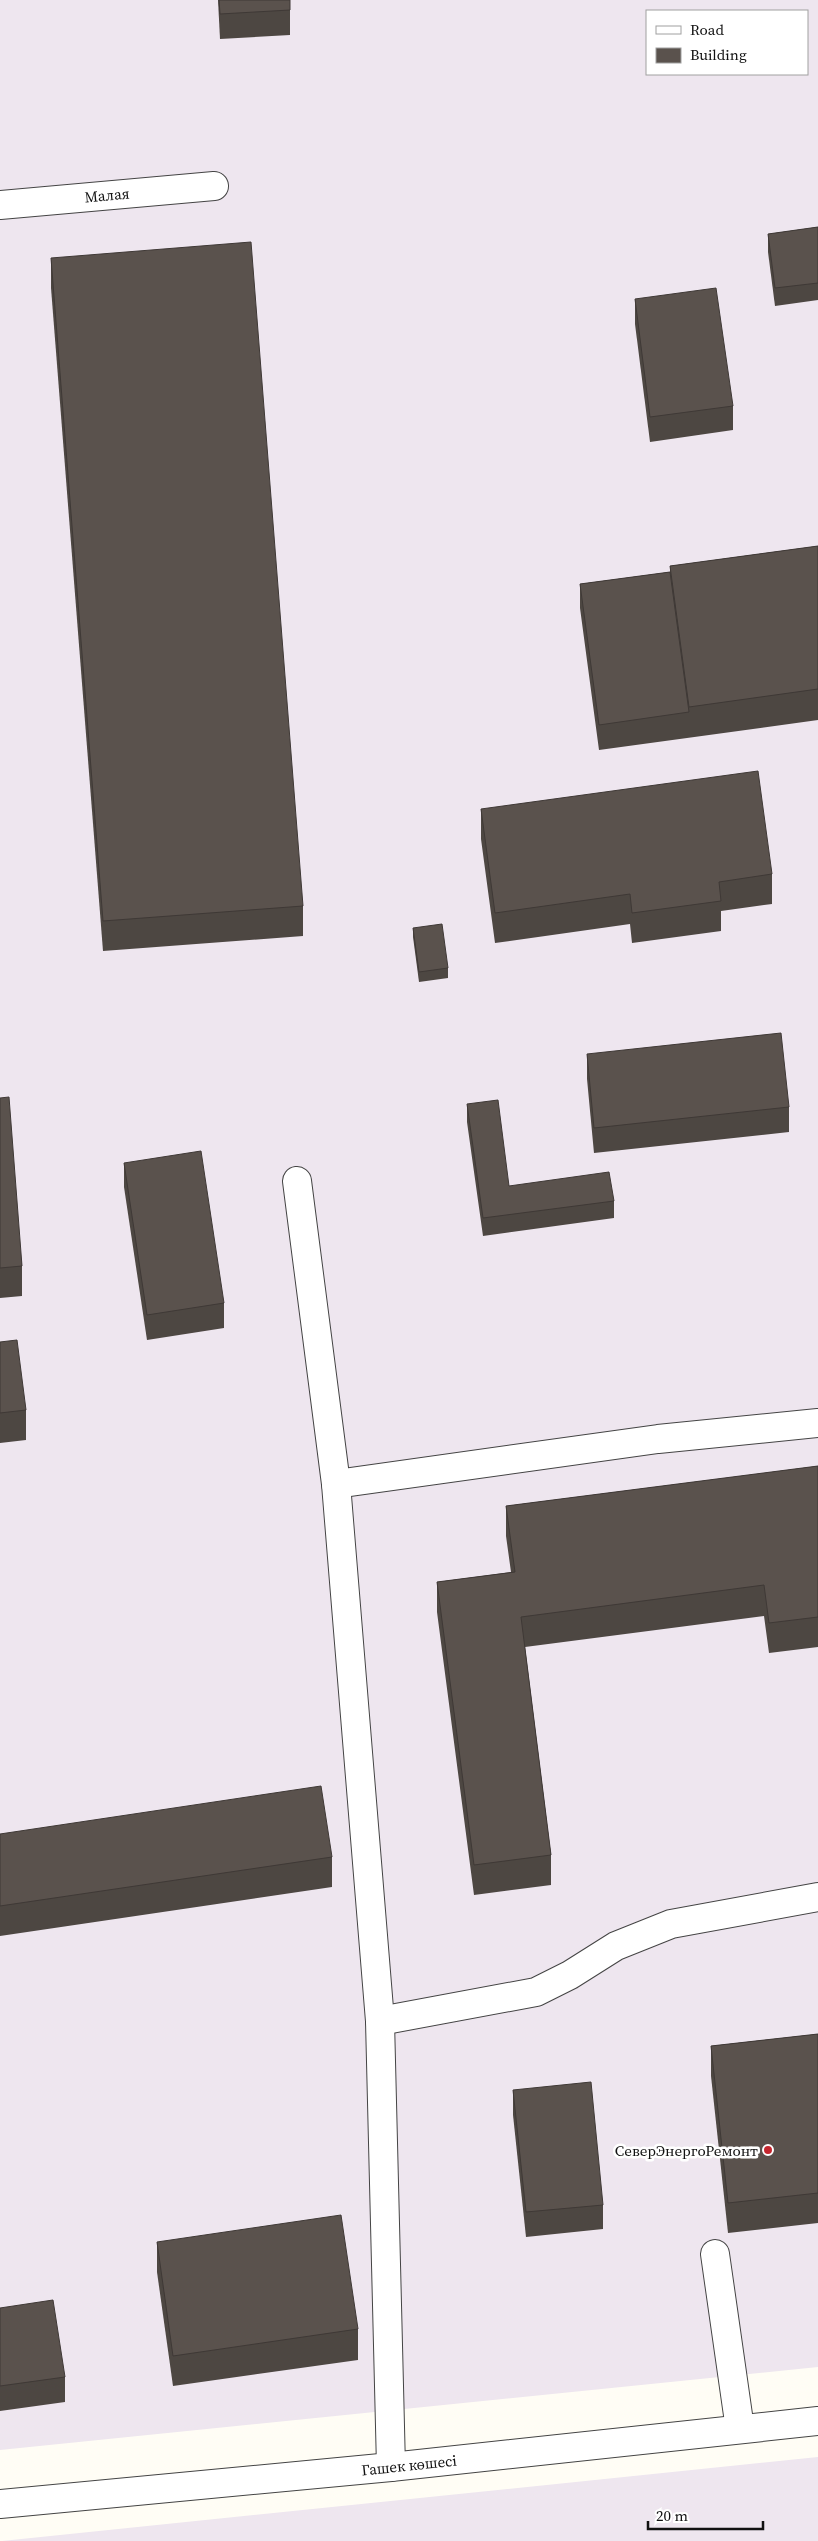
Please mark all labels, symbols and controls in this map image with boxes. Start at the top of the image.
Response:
legend [646,10,808,75]
text: Road [690,19,724,40]
text: Building [690,44,747,65]
street label: Малая [84,183,130,207]
place label: СеверЭнергоРемонт [615,2140,758,2161]
marker: СеверЭнергоРемонт [762,2144,774,2156]
street label: Гашек көшесі [360,2450,458,2480]
scale bar [648,2498,763,2530]
text: 20 m [656,2505,688,2526]

